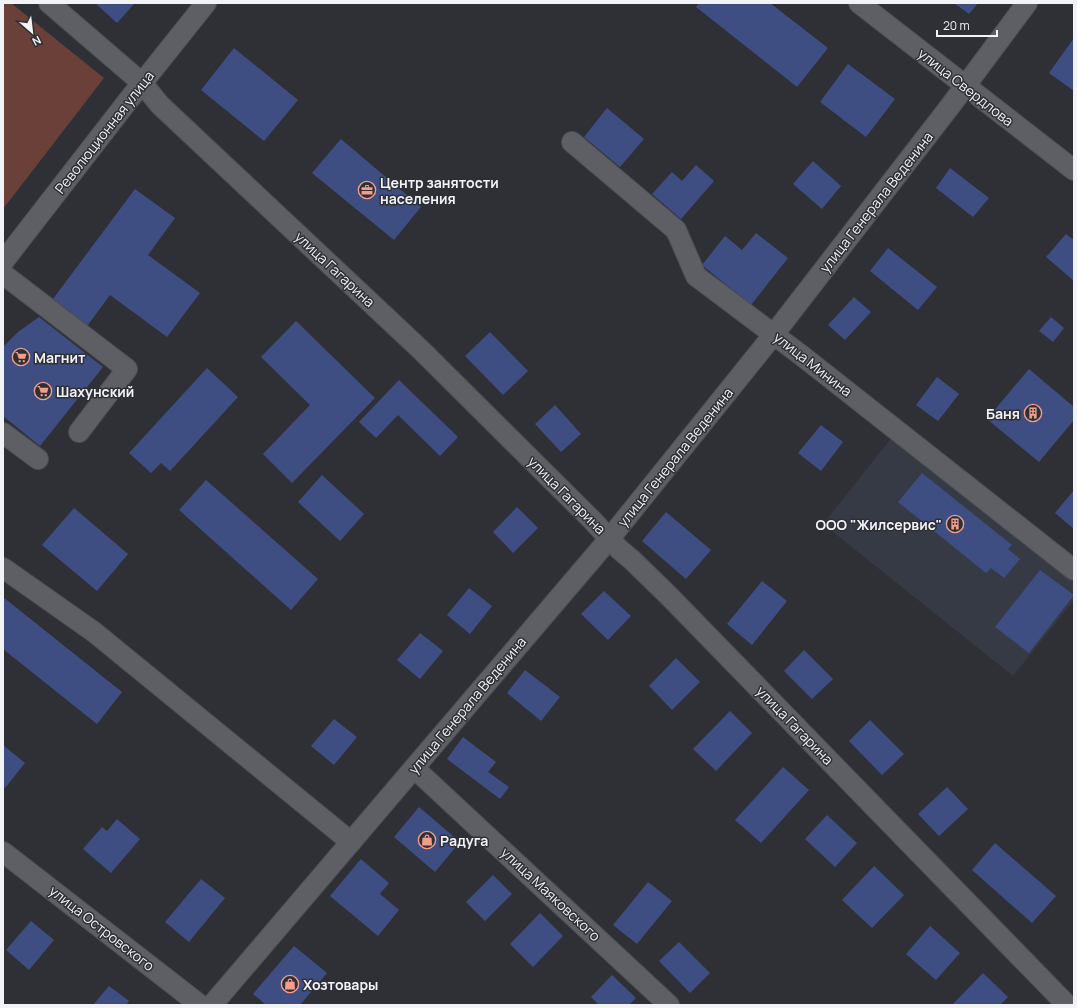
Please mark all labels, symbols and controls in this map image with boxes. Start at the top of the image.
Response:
north arrow [12,12,52,52]
scale bar [937,12,997,38]
text: 20 m [943,17,970,34]
text: N [30,33,44,50]
street label: улица Свердлова [914,44,1018,130]
street label: Революционная улица [50,67,158,197]
street label: улица Генерала Веденина [815,128,937,276]
place label: Центр занятости населения [380,173,499,208]
office icon: Центр занятости населения [357,180,377,200]
street label: улица Гагарина [291,227,379,311]
street label: улица Минина [770,327,856,401]
supermarket icon: Магнит [11,347,31,367]
place label: Магнит [34,348,86,367]
supermarket icon: Шахунский [33,381,53,401]
place label: Шахунский [56,382,134,401]
street label: улица Генерала Веденина [613,384,737,530]
building icon: Баня [1023,403,1043,423]
place label: Баня [986,404,1020,423]
street label: улица Гагарина [524,452,610,538]
building icon: ООО "Жилсервис" [945,514,965,534]
place label: ООО "Жилсервис" [816,515,942,534]
street label: улица Генерала Веденина [404,632,530,778]
street label: улица Гагарина [752,681,838,769]
shop icon: Радуга [417,830,437,850]
place label: Радуга [440,831,488,850]
street label: улица Маяковского [497,843,605,945]
street label: улица Островского [45,881,159,975]
shop icon: Хозтовары [280,974,300,994]
place label: Хозтовары [303,975,378,994]

